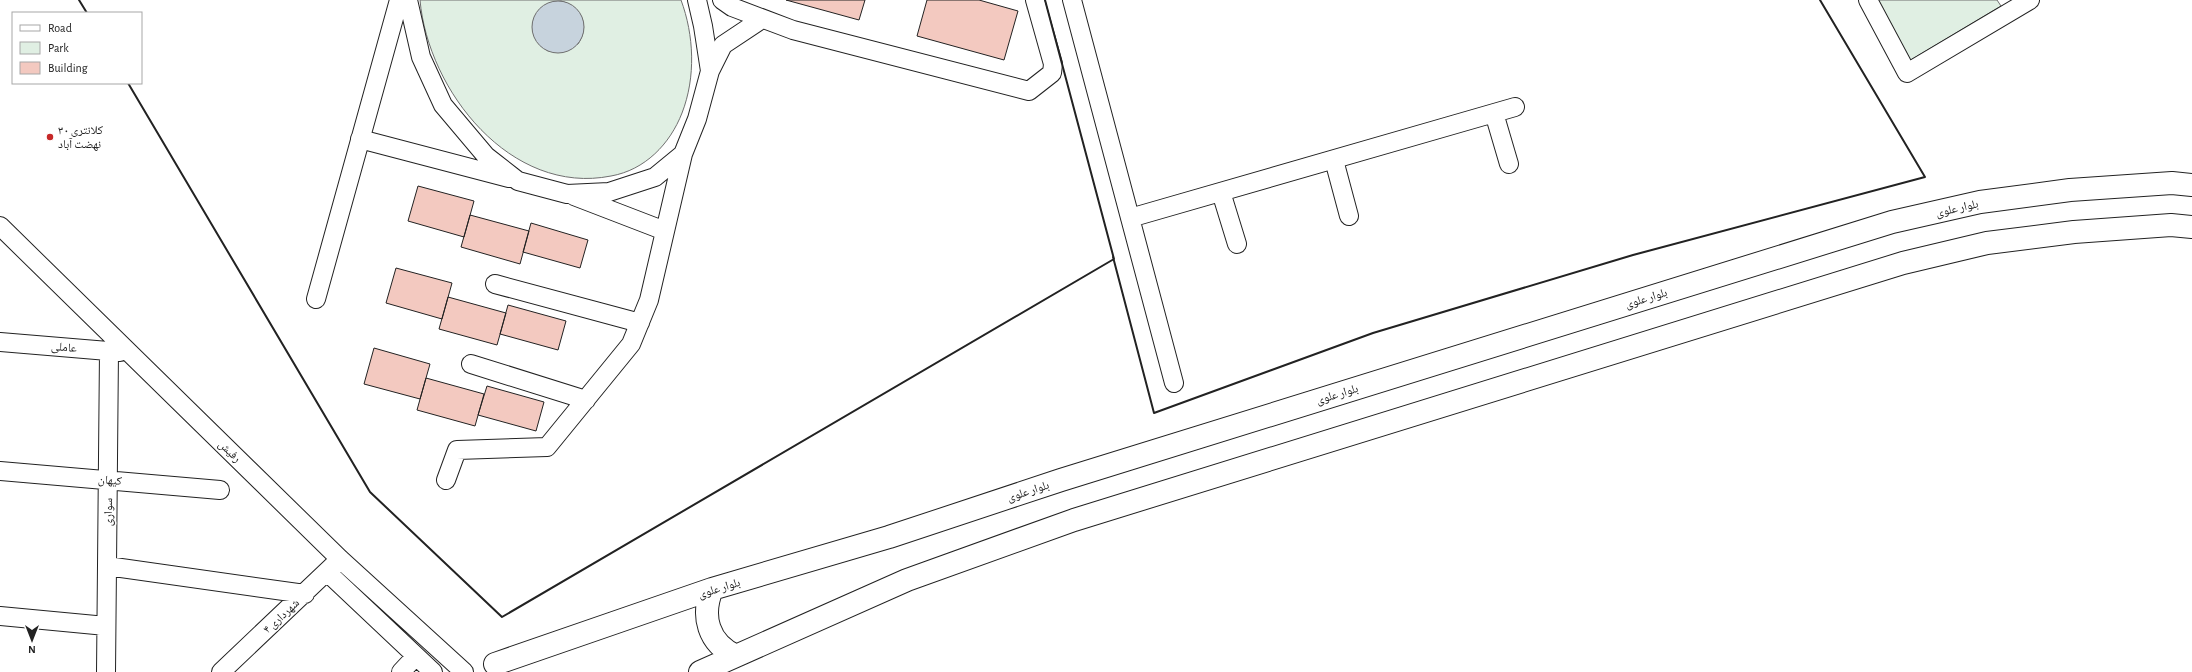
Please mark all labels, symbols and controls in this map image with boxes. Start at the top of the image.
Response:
legend [12,12,142,84]
text: Road [48,22,72,34]
text: Park [48,42,69,54]
text: Building [48,62,88,74]
place label: کلانتری ۳۰ نهضت آباد [58,124,103,151]
marker: کلانتری ۳۰ نهضت آباد [45,132,55,142]
street label: بلوار علوی [1935,197,1980,220]
street label: بلوار علوی [1624,286,1669,311]
street label: عاملی [51,340,77,355]
street label: بلوار علوی [1315,382,1360,407]
street label: رفیش [216,438,244,466]
street label: کیهان [97,473,122,488]
street label: بلوار علوی [1006,479,1051,505]
street label: سواری [102,498,115,526]
street label: بلوار علوی [697,576,742,601]
street label: شهرداری ۴ [261,596,302,636]
north arrow [12,620,52,660]
text: N [28,644,36,655]

